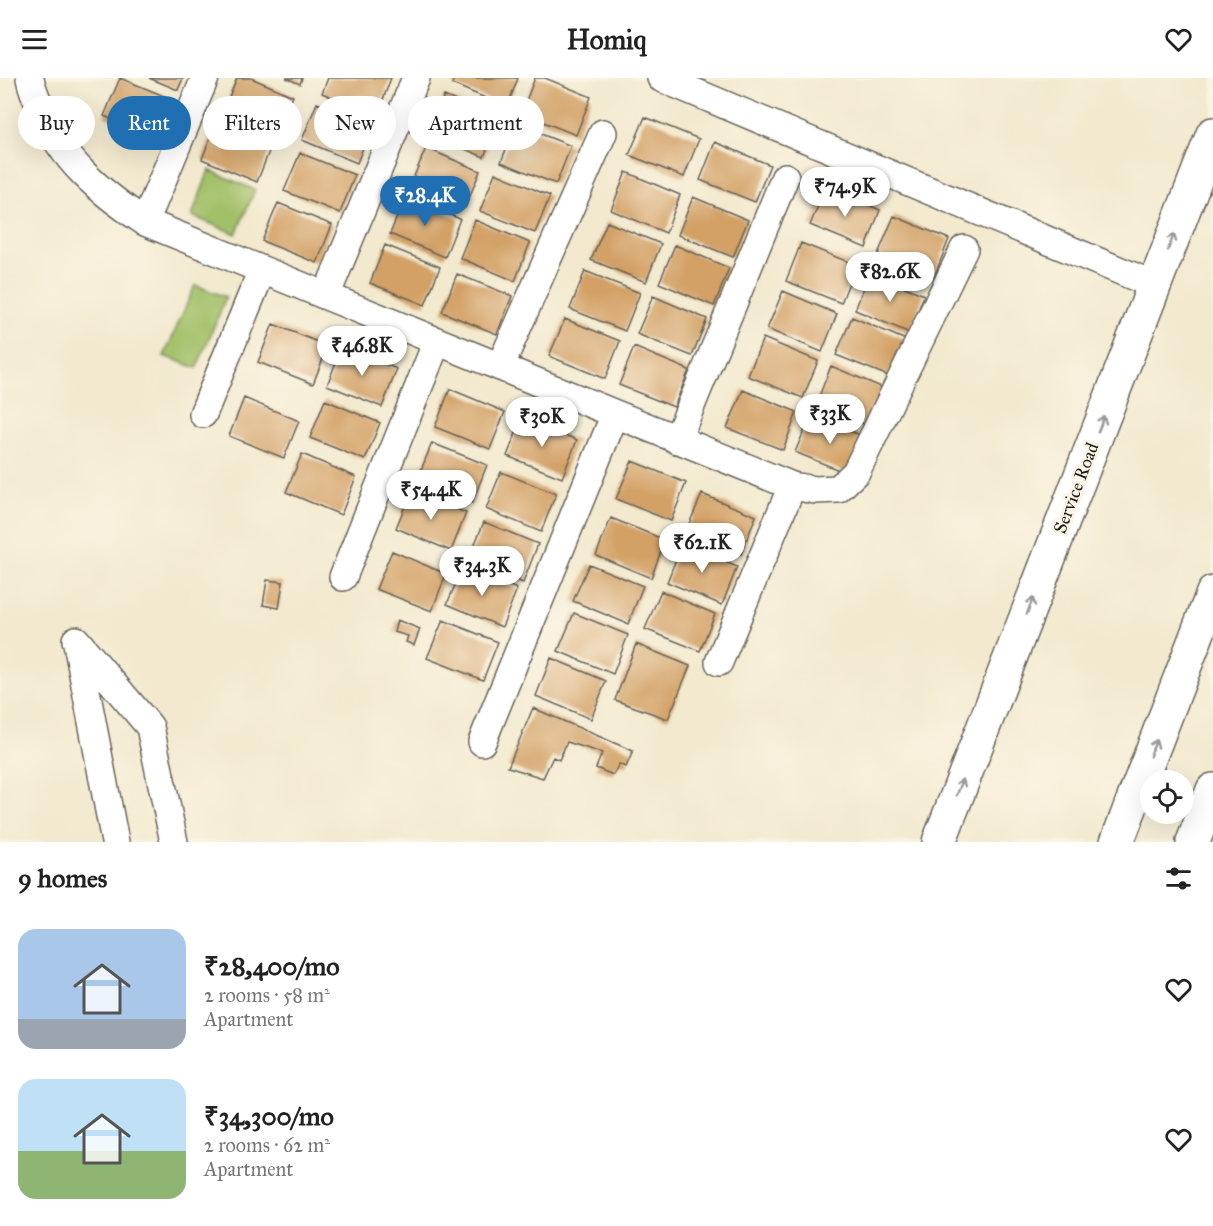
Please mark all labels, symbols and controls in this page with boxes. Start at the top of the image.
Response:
icon: menu [18,23,51,56]
text: Homiq [567,23,646,56]
icon: heart [1162,23,1195,56]
chip: Buy [18,96,95,150]
chip: Rent [107,96,191,150]
chip: Filters [203,96,302,150]
chip: New [314,96,396,150]
chip: Apartment [408,96,544,150]
pin: ₹74.9K [796,167,894,218]
text: ₹74.9K [814,174,876,198]
pin: ₹28.4K [376,176,474,227]
text: ₹28.4K [394,183,456,207]
one-way arrow [1166,233,1177,252]
pin: ₹82.6K [841,252,939,303]
text: ₹82.6K [860,259,920,283]
pin: ₹46.8K [313,326,411,377]
text: ₹46.8K [331,333,393,357]
pin: ₹33K [794,394,866,445]
pin: ₹30K [506,397,578,448]
text: ₹33K [809,401,851,425]
text: ₹30K [519,404,565,428]
one-way arrow [1096,415,1107,434]
street label: Service Road [1049,439,1103,537]
pin: ₹54.4K [382,470,480,521]
text: ₹54.4K [400,477,462,501]
pin: ₹62.1K [653,523,751,574]
text: ₹62.1K [673,530,731,554]
pin: ₹34.3K [433,546,531,597]
text: ₹34.3K [453,553,511,577]
one-way arrow [1026,597,1037,615]
one-way arrow [1149,739,1160,758]
map controls [1140,770,1194,824]
button: locate [1140,770,1194,824]
one-way arrow [955,779,966,797]
text: 9 homes [18,862,107,894]
icon: filters [1162,862,1195,895]
text: ₹28,400/mo [204,950,340,982]
icon: home [66,953,138,1025]
icon: heart [1162,973,1195,1006]
text: 2 rooms · 58 m² [204,983,330,1007]
text: Apartment [204,1007,293,1031]
text: ₹34,300/mo [204,1100,334,1132]
icon: home [66,1103,138,1175]
icon: heart [1162,1123,1195,1156]
text: 2 rooms · 62 m² [204,1133,330,1157]
text: Apartment [204,1157,293,1181]

